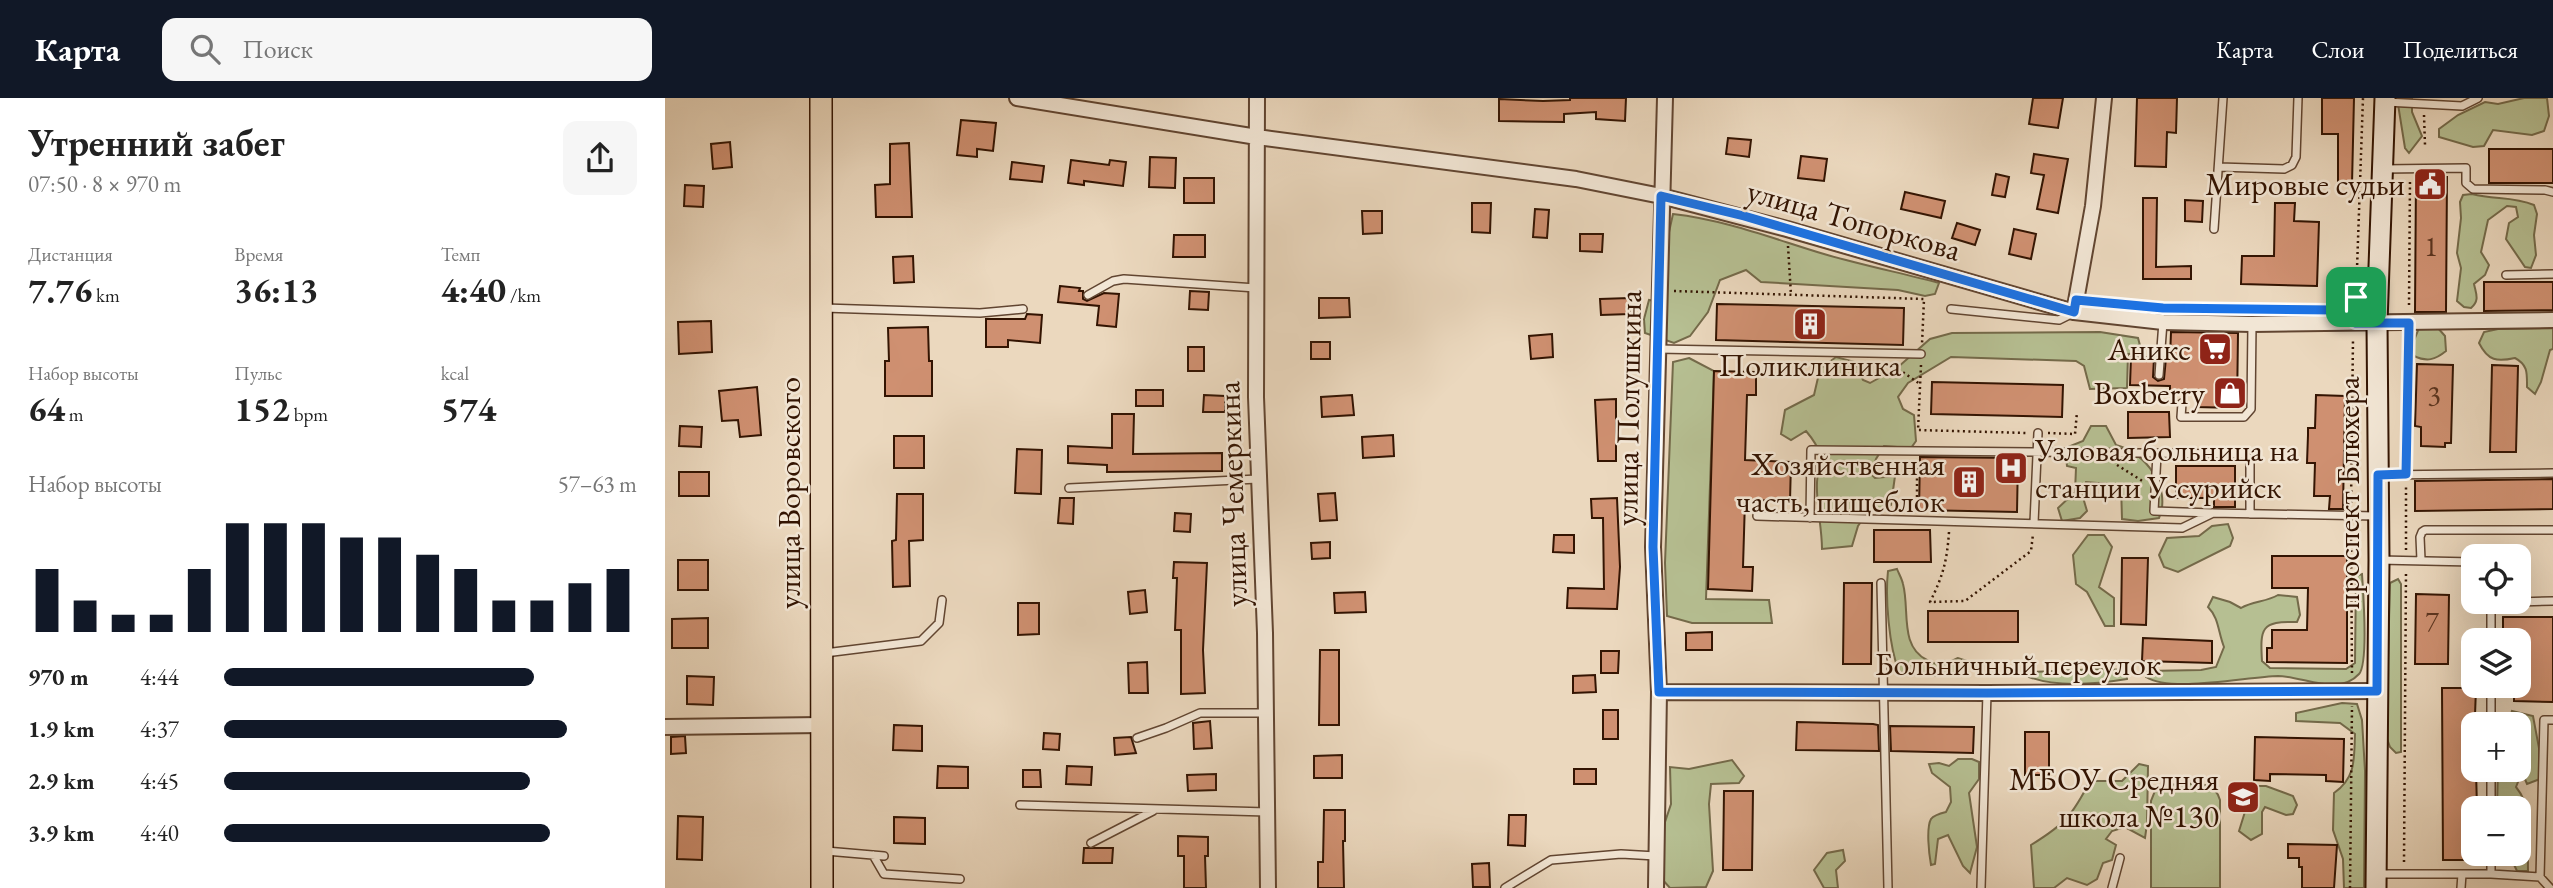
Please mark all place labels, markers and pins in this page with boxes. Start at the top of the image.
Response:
place label: Мировые судьи [2205,163,2405,205]
public building icon: Мировые судьи [2411,165,2449,203]
pin [2326,267,2386,327]
building icon: Поликлиника [1791,305,1829,343]
place label: Аникс [2107,328,2191,370]
supermarket icon: Аникс [2196,330,2234,368]
place label: Поликлиника [1719,344,1902,386]
place label: Boxberry [2093,372,2206,414]
shop icon: Boxberry [2211,374,2249,412]
place label: Узловая больница на станции Уссурийск [2034,429,2299,508]
place label: Хозяйственная часть, пищеблок [1737,443,1945,522]
hospital icon: Узловая больница на станции Уссурийск [1992,449,2030,487]
building icon: Хозяйственная часть, пищеблок [1950,463,1988,501]
place label: МБОУ Средняя школа №130 [2009,758,2219,837]
school or university icon: МБОУ Средняя школа №130 [2224,778,2262,816]

